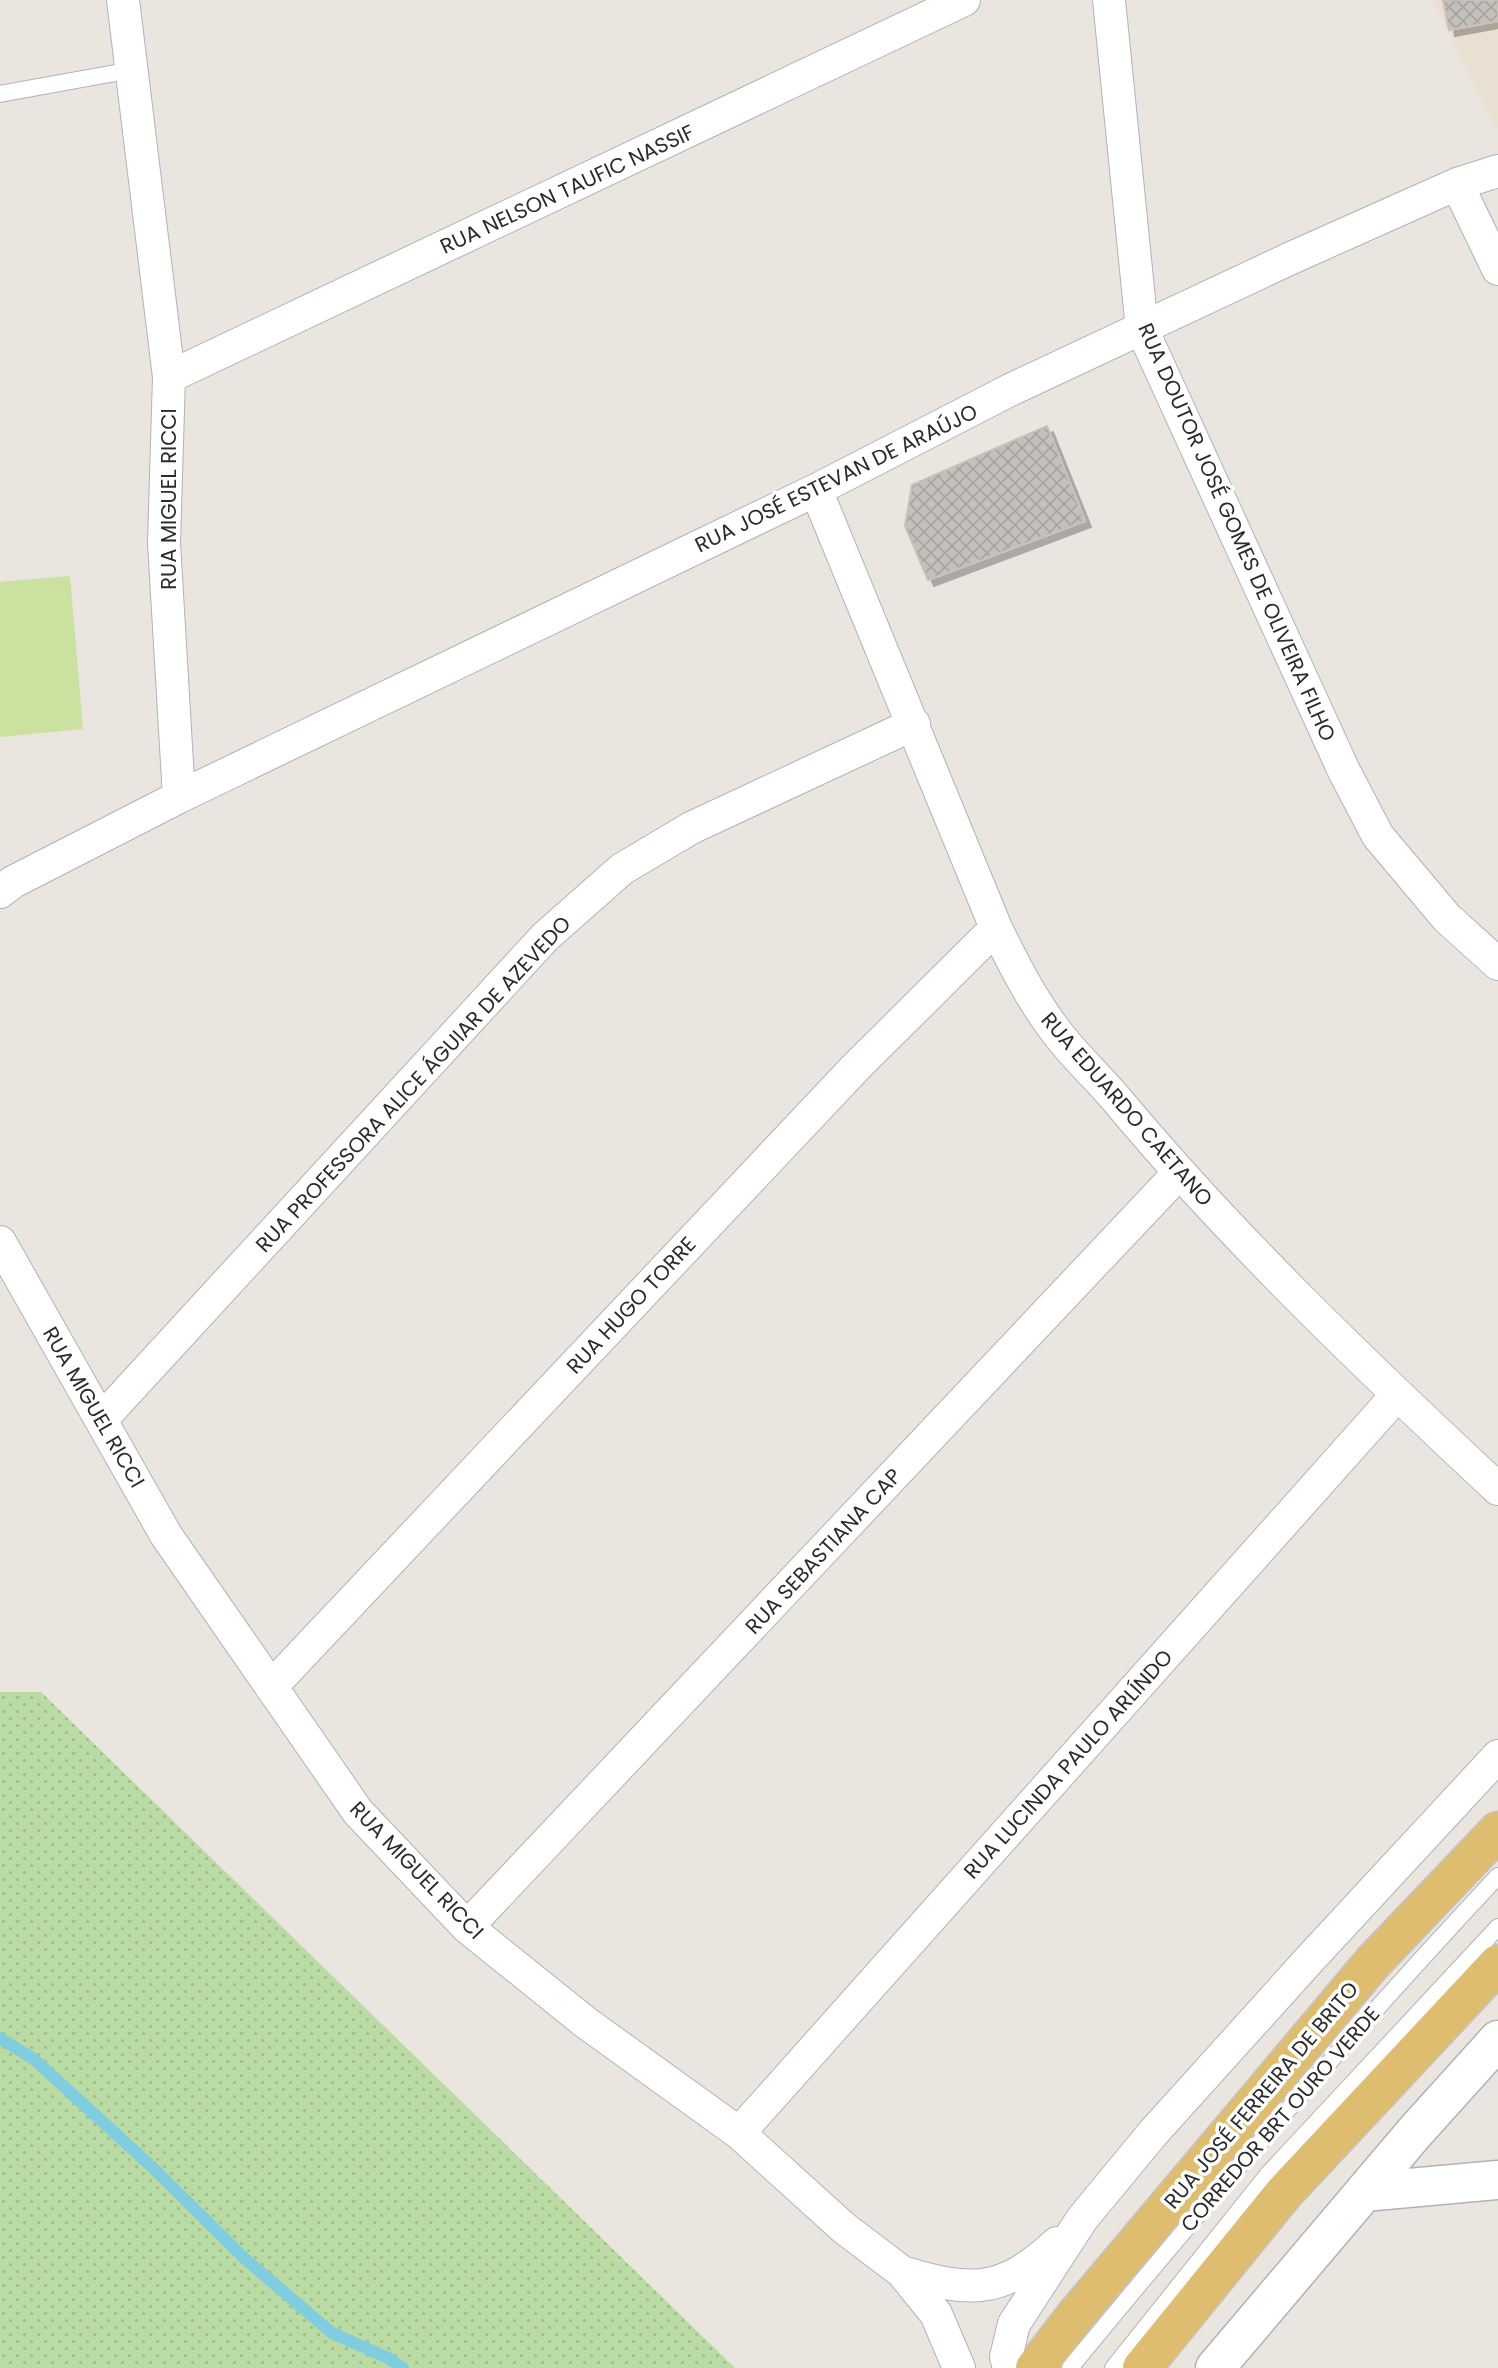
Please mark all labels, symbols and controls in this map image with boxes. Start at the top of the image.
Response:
street label: RUA NELSON TAUFIC NASSIF [435,117,699,261]
street label: RUA DOUTOR JOSÉ GOMES DE OLIVEIRA FILHO [1131,318,1343,746]
street label: RUA JOSÉ ESTEVAN DE ARAÚJO [690,397,982,559]
street label: RUA MIGUEL RICCI [154,408,183,590]
street label: RUA PROFESSORA ALICE ÁGUIAR DE AZEVEDO [249,909,577,1259]
street label: RUA EDUARDO CAETANO [1035,1006,1219,1212]
street label: RUA HUGO TORRE [560,1230,702,1380]
street label: RUA MIGUEL RICCI [36,1321,152,1493]
street label: RUA SEBASTIANA CAP [738,1462,908,1640]
street label: RUA LUCINDA PAULO ARLÍNDO [957,1643,1179,1885]
street label: RUA MIGUEL RICCI [344,1795,490,1945]
street label: RUA JOSÉ FERREIRA DE BRITO [1157,1975,1365,2215]
street label: CORREDOR BRT OURO VERDE [1174,2000,1386,2238]

